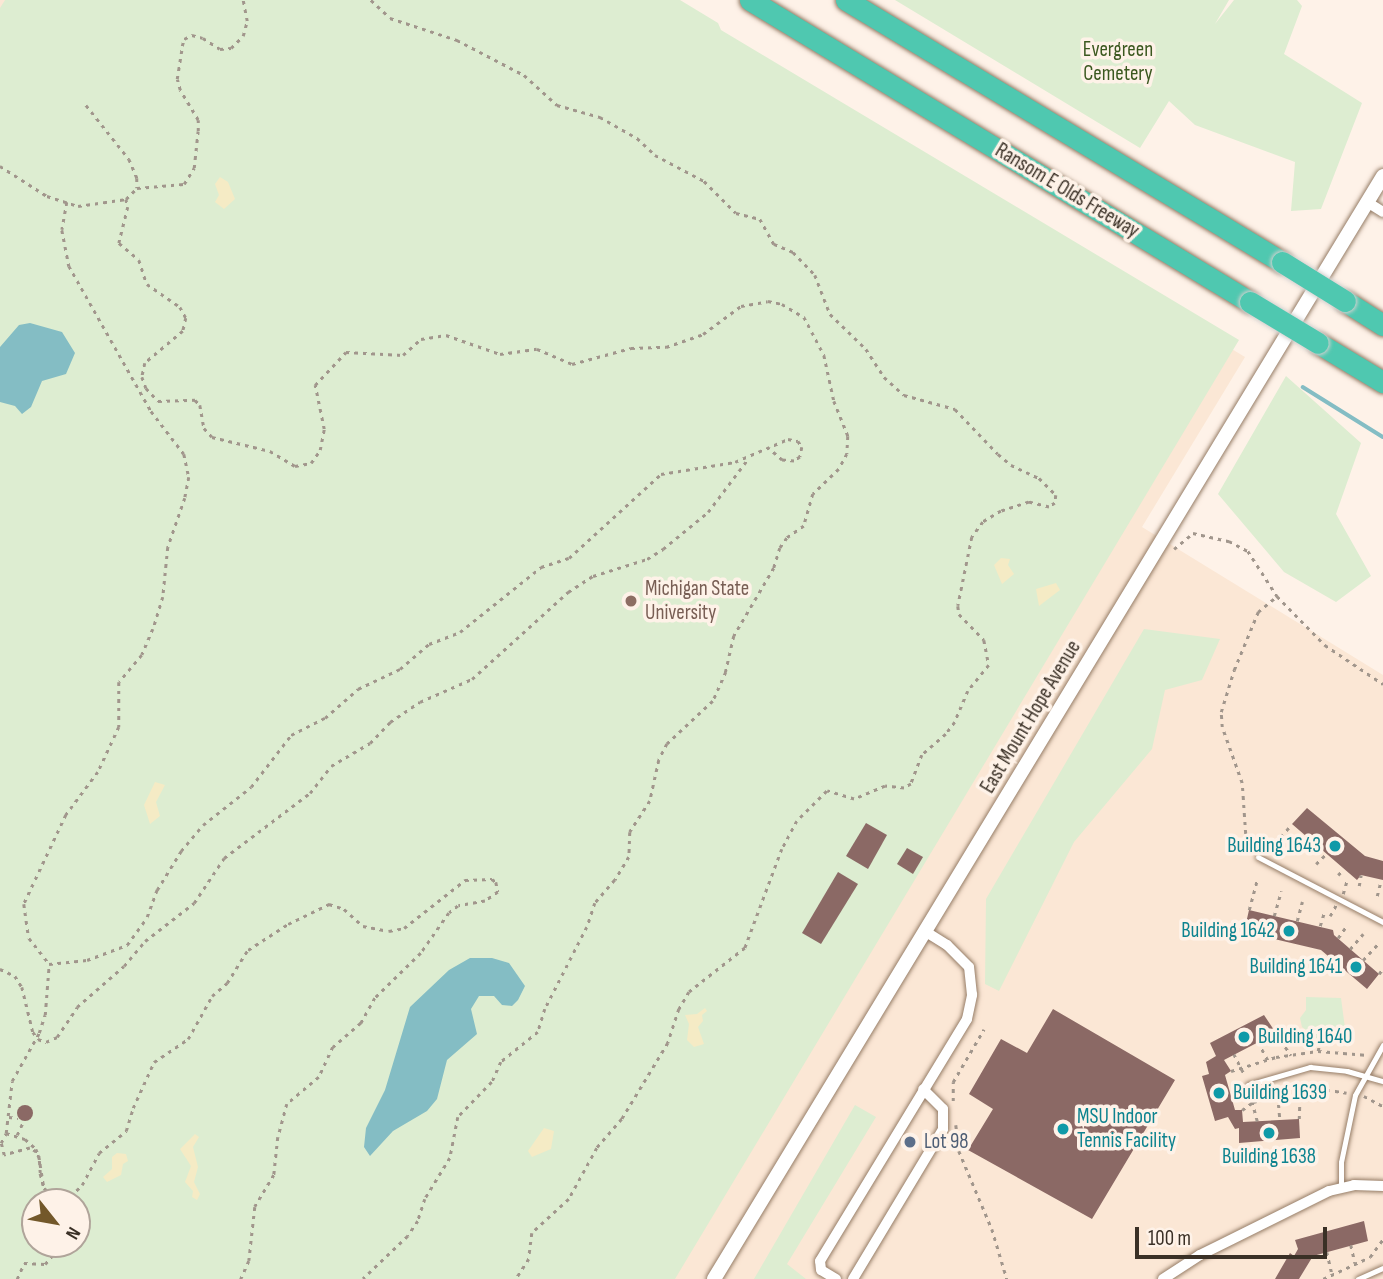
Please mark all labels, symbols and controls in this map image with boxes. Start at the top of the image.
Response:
park label: Evergreen Cemetery [1083,37,1153,87]
street label: Ransom E Olds Freeway [990,138,1144,244]
place label: Michigan State University [645,576,749,626]
marker: Michigan State University [623,593,639,609]
street label: East Mount Hope Avenue [975,636,1087,798]
place label: Building 1643 [1227,833,1321,859]
marker: Building 1643 [1327,838,1343,854]
place label: Building 1642 [1181,918,1275,944]
marker: Building 1642 [1281,923,1297,939]
place label: Building 1641 [1250,954,1342,980]
marker: Building 1641 [1348,959,1364,975]
place label: Building 1640 [1258,1024,1352,1050]
marker: Building 1640 [1236,1029,1252,1045]
place label: Building 1639 [1233,1080,1327,1106]
marker: Building 1639 [1211,1085,1227,1101]
place label: MSU Indoor Tennis Facility [1077,1104,1176,1154]
marker: MSU Indoor Tennis Facility [1055,1121,1071,1137]
marker: Building 1638 [1261,1125,1277,1141]
place label: Lot 98 [924,1129,968,1155]
marker: Lot 98 [902,1134,918,1150]
place label: Building 1638 [1222,1144,1316,1170]
north arrow [21,1188,91,1258]
scale bar [1138,1212,1330,1256]
text: N [60,1223,85,1243]
text: 100 m [1148,1226,1191,1251]

